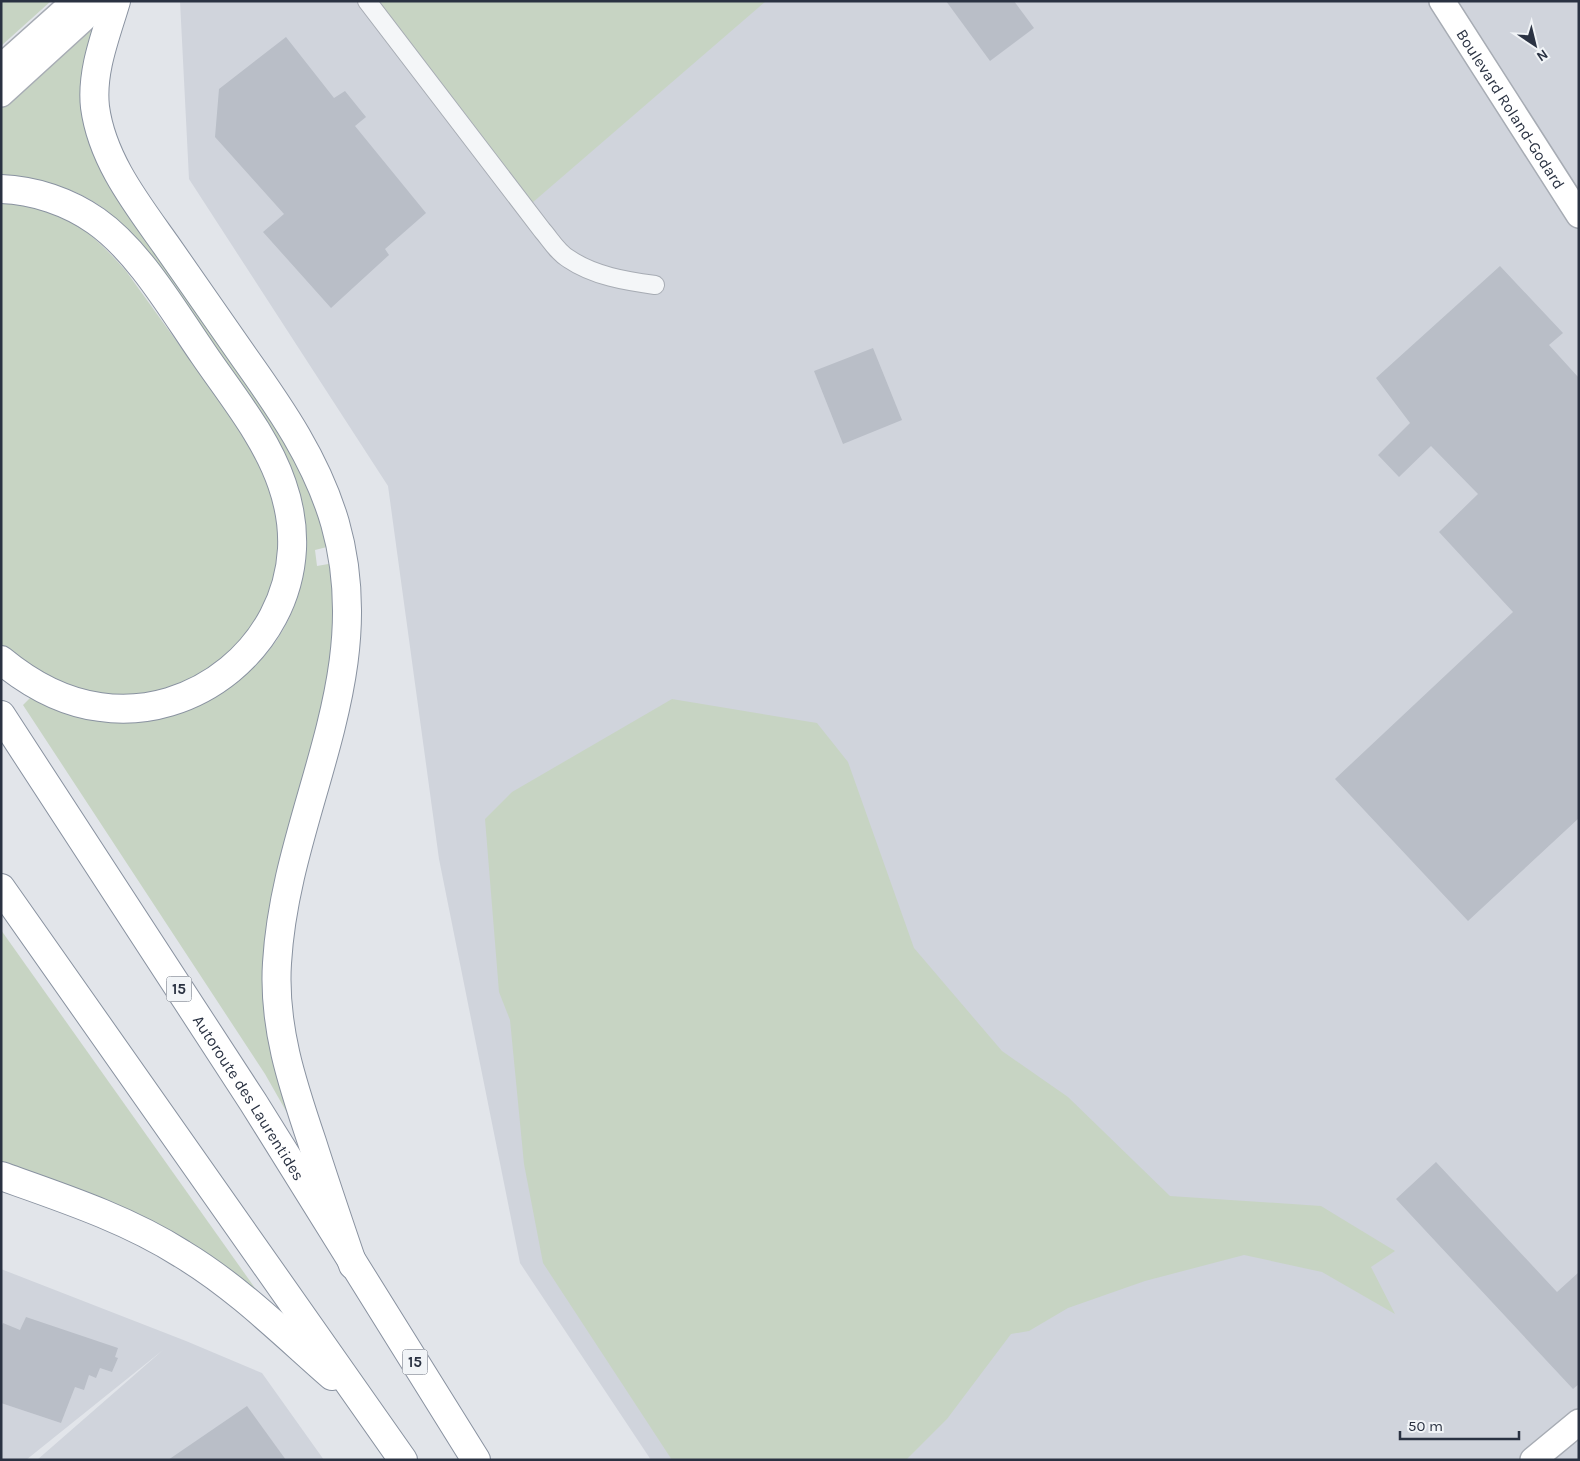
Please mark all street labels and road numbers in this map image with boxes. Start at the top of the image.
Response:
street label: Boulevard Roland-Godard [1452,26,1569,193]
road number: 15 [166,976,192,1002]
street label: Autoroute des Laurentides [189,1012,308,1184]
road number: 15 [402,1350,428,1374]

